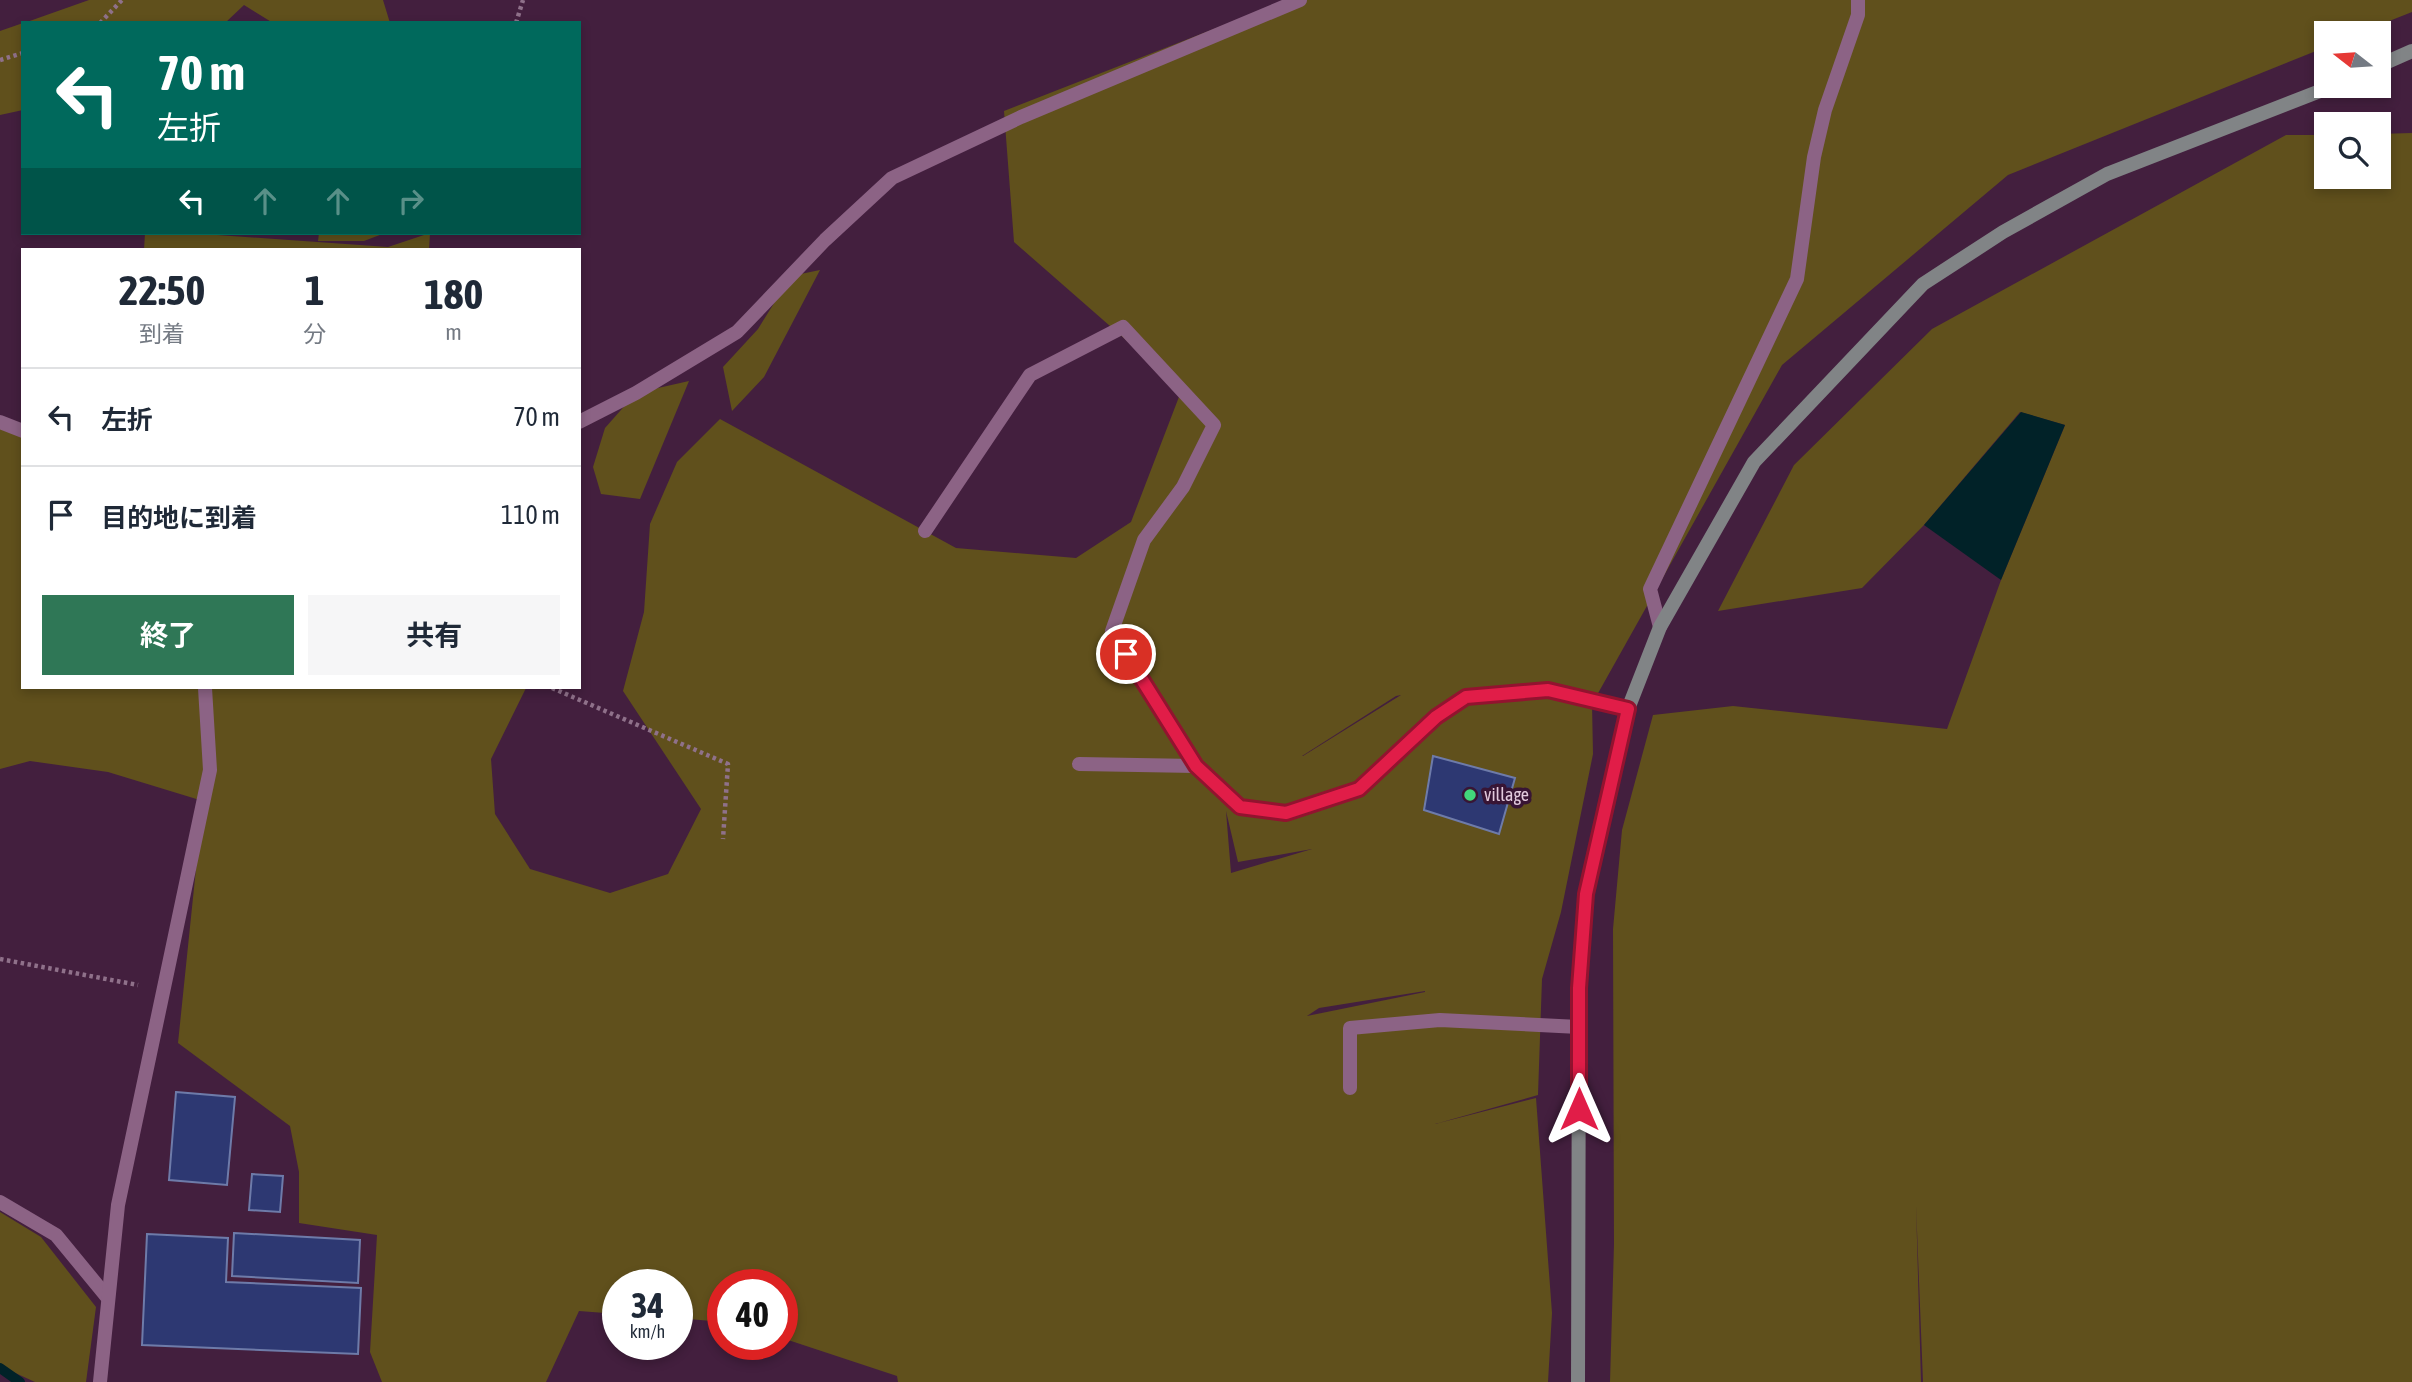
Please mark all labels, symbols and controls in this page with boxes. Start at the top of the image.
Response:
north arrow [2314,21,2390,98]
map controls [2314,21,2391,189]
text: 70 m [157,44,245,100]
icon: left [42,49,133,140]
text: 左折 [157,109,221,146]
button: search [2314,112,2391,189]
icon: left [173,182,211,220]
icon: ahead [246,182,284,220]
icon: ahead [319,182,357,220]
icon: right [392,182,430,220]
text: 22:50 [119,266,205,314]
text: 1 [305,266,324,314]
text: 180 [424,270,483,318]
text: m [445,319,462,345]
text: 到着 [139,321,185,347]
text: 分 [303,321,326,347]
icon: left [42,398,80,436]
text: 70 m [513,402,560,432]
text: 左折 [101,405,153,435]
icon: arrive [42,496,80,534]
text: 110 m [501,500,560,530]
text: 目的地に到着 [101,503,257,533]
button: 終了 [42,595,294,675]
button: 共有 [308,595,560,675]
pin [1096,624,1156,684]
icon: arrive [1107,635,1145,673]
place label: village [1484,784,1529,805]
marker: village [1462,787,1478,803]
position arrow [1542,1072,1616,1146]
speed limit sign: 40 [707,1269,798,1360]
text: 34 [631,1285,664,1325]
text: km/h [630,1321,665,1342]

